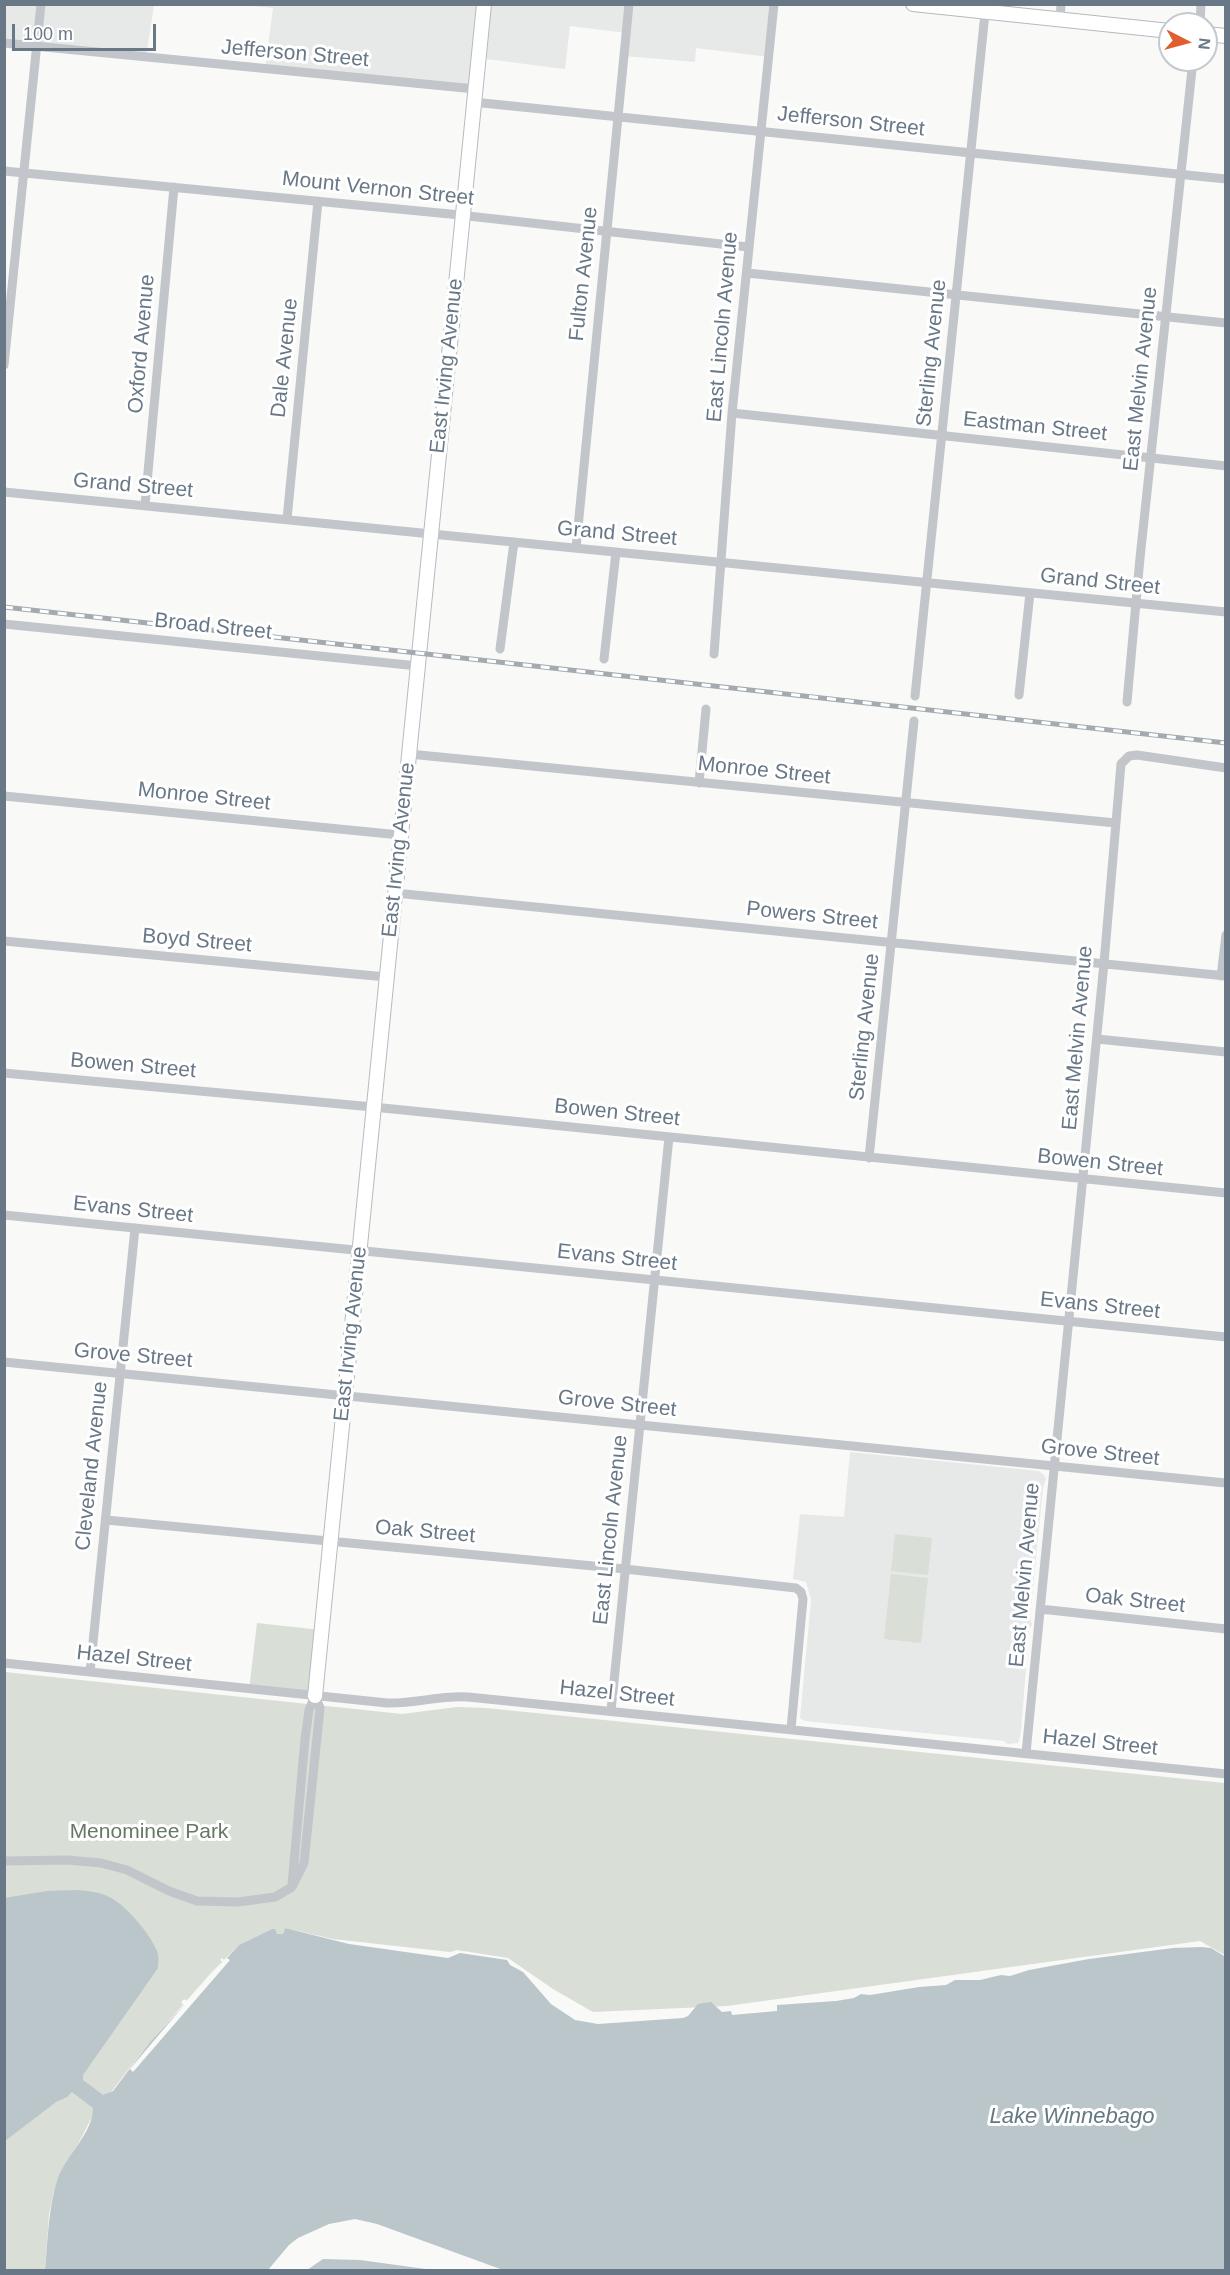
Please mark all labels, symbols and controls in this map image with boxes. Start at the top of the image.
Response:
scale bar [15,12,159,50]
north arrow [1158,12,1218,72]
text: 100 m [23,24,73,44]
street label: Jefferson Street [220,35,370,73]
text: N [1195,37,1213,50]
street label: Jefferson Street [776,102,926,142]
street label: Mount Vernon Street [281,166,475,212]
street label: Fulton Avenue [564,206,604,342]
street label: East Lincoln Avenue [702,231,744,423]
street label: Oxford Avenue [123,273,161,415]
street label: East Irving Avenue [425,277,469,455]
street label: Sterling Avenue [912,278,952,428]
street label: East Melvin Avenue [1119,286,1163,472]
street label: Dale Avenue [266,297,304,419]
street label: Eastman Street [962,407,1108,447]
street label: Grand Street [72,468,194,504]
street label: Grand Street [556,516,678,552]
street label: Grand Street [1039,563,1161,601]
street label: Broad Street [153,608,273,646]
street label: Monroe Street [697,752,831,790]
street label: East Irving Avenue [377,761,421,939]
street label: Monroe Street [137,778,271,816]
street label: Powers Street [745,897,879,935]
street label: Boyd Street [141,924,253,958]
street label: East Melvin Avenue [1057,945,1099,1131]
street label: Sterling Avenue [845,952,885,1102]
street label: Bowen Street [69,1048,197,1084]
street label: Bowen Street [553,1094,681,1132]
street label: Bowen Street [1036,1144,1164,1182]
street label: Evans Street [72,1191,194,1229]
street label: Evans Street [556,1239,678,1277]
street label: East Irving Avenue [329,1245,373,1423]
street label: Evans Street [1039,1287,1161,1325]
street label: Grove Street [73,1338,193,1374]
street label: Cleveland Avenue [71,1380,113,1552]
street label: Grove Street [556,1385,678,1423]
street label: East Lincoln Avenue [588,1434,634,1626]
street label: Grove Street [1039,1434,1161,1472]
street label: East Melvin Avenue [1004,1482,1046,1668]
street label: Oak Street [374,1515,476,1549]
street label: Oak Street [1084,1583,1186,1619]
street label: Hazel Street [75,1640,193,1678]
street label: Hazel Street [558,1675,676,1713]
street label: Hazel Street [1041,1724,1159,1762]
park label: Menominee Park [70,1819,228,1845]
water label: Lake Winnebago [990,2104,1154,2130]

